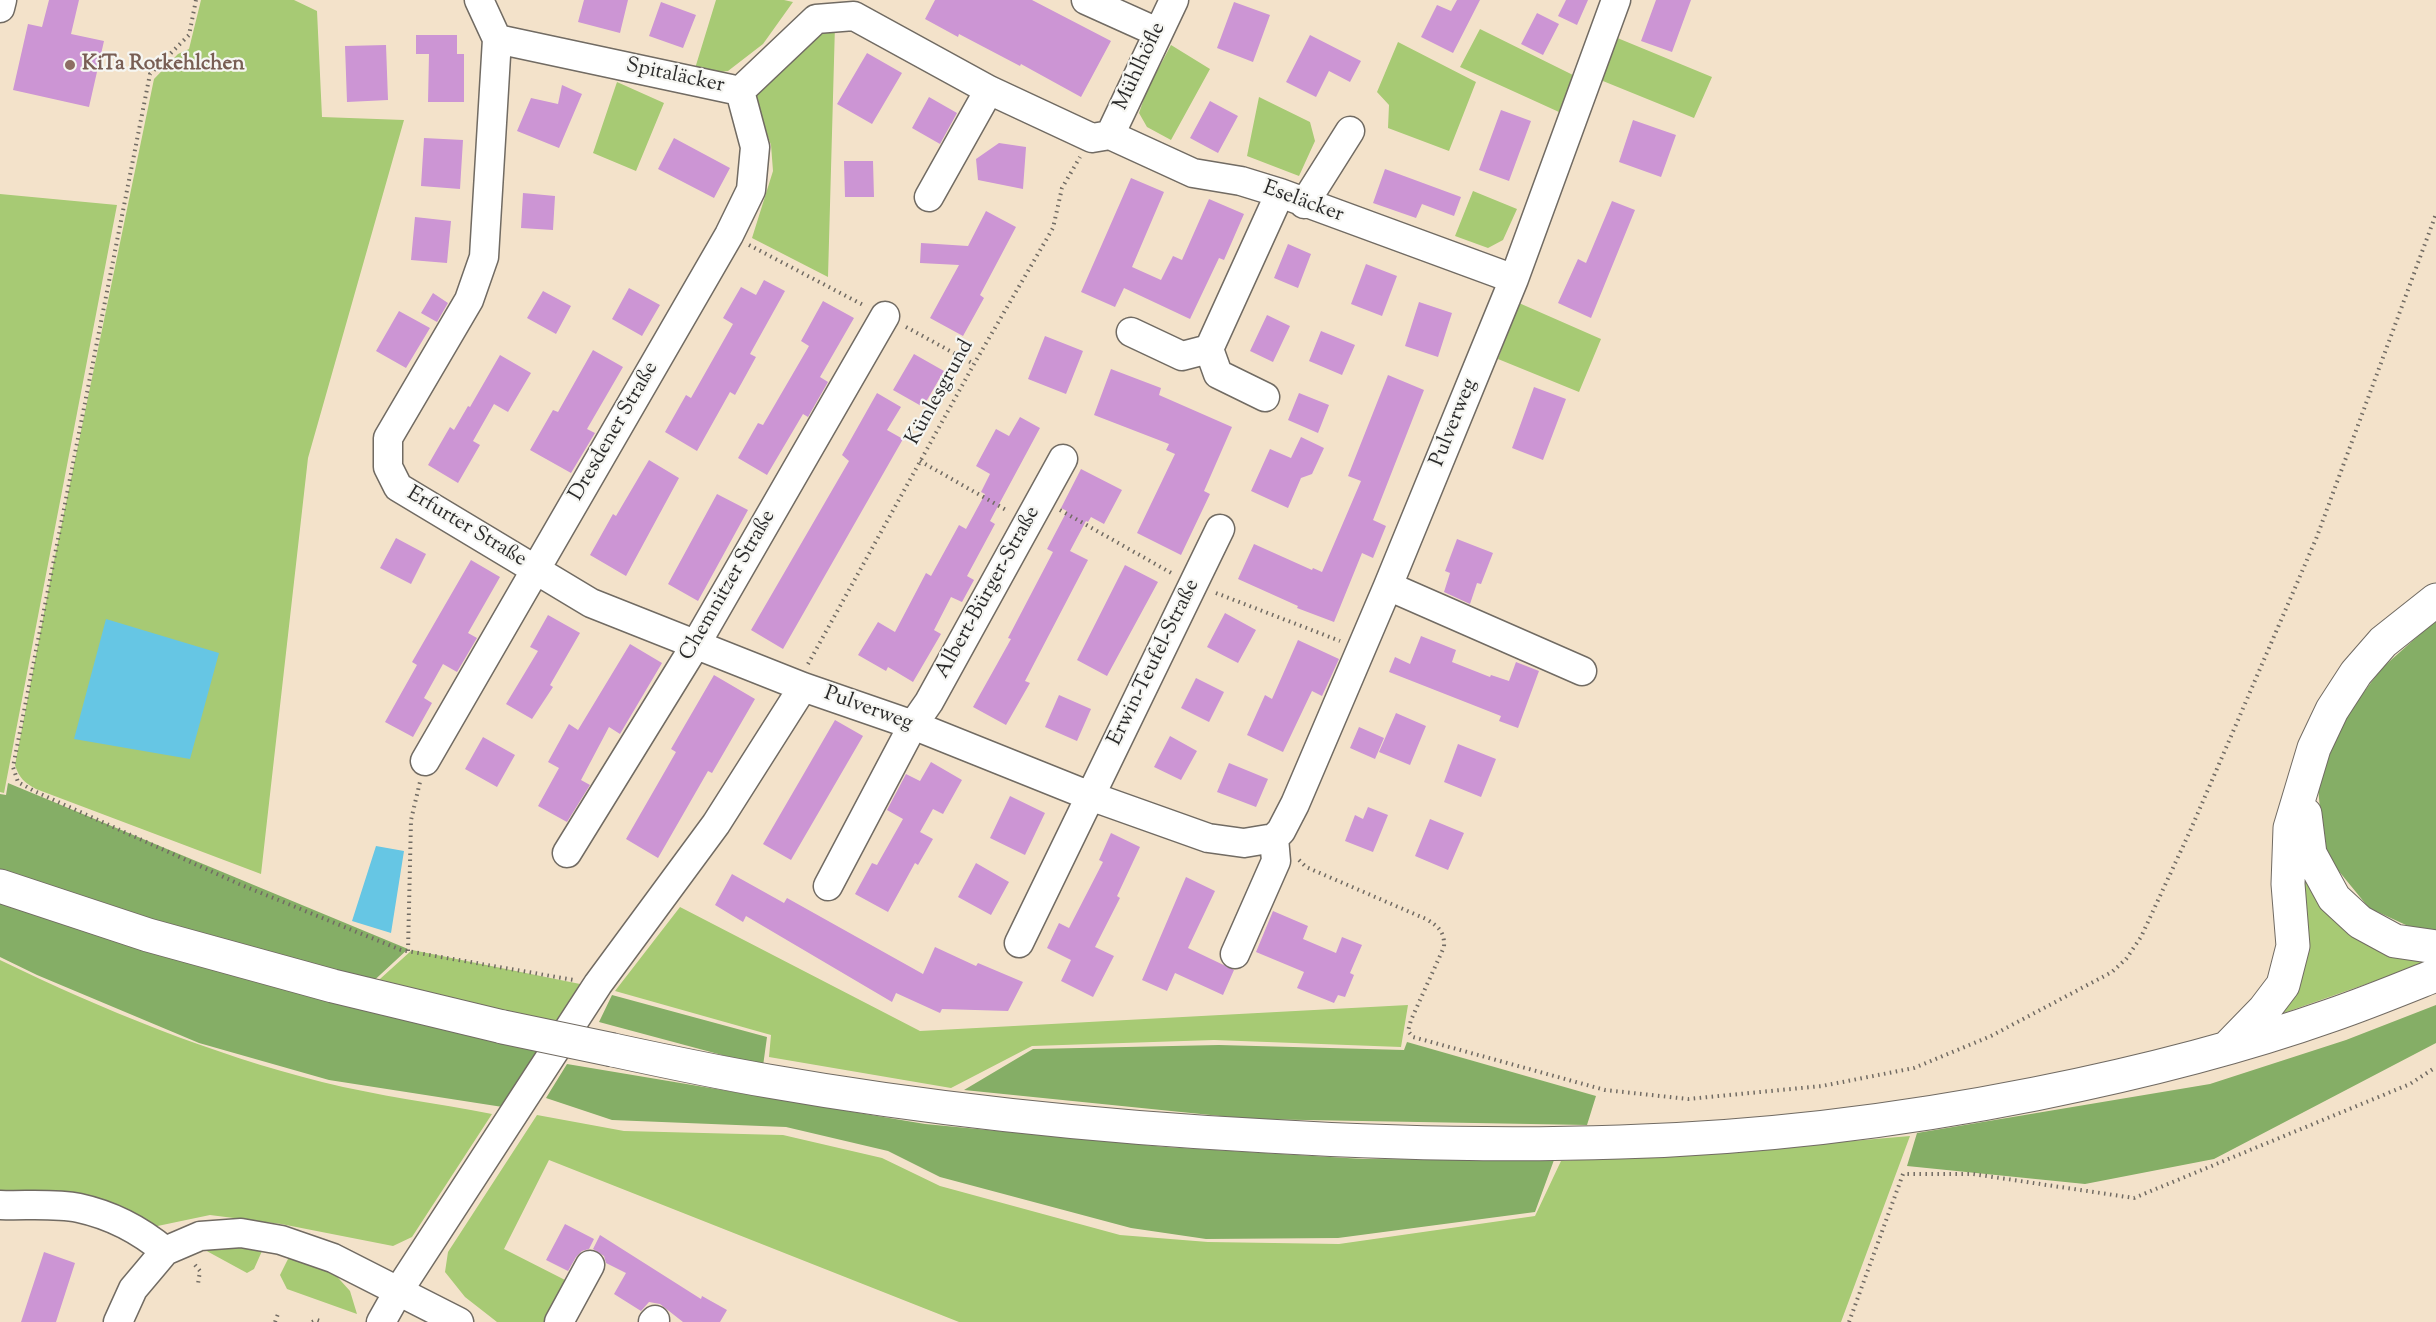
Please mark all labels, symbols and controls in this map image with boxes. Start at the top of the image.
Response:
street label: Mühlhöfle [1110,19,1172,115]
place label: KiTa Rotkehlchen [82,52,245,78]
street label: Spitaläcker [623,54,727,100]
marker: KiTa Rotkehlchen [63,58,77,72]
street label: Eseläcker [1259,177,1347,229]
street label: Künlesgrund [902,336,980,450]
street label: Dresdener Straße [565,358,665,506]
street label: Pulverweg [1426,375,1484,471]
street label: Erfurter Straße [402,482,530,574]
street label: Albert-Bürger-Straße [931,503,1047,683]
street label: Chemnitzer Straße [676,506,782,666]
street label: Erwin-Teufel-Straße [1104,576,1206,750]
street label: Pulverweg [820,682,916,738]

